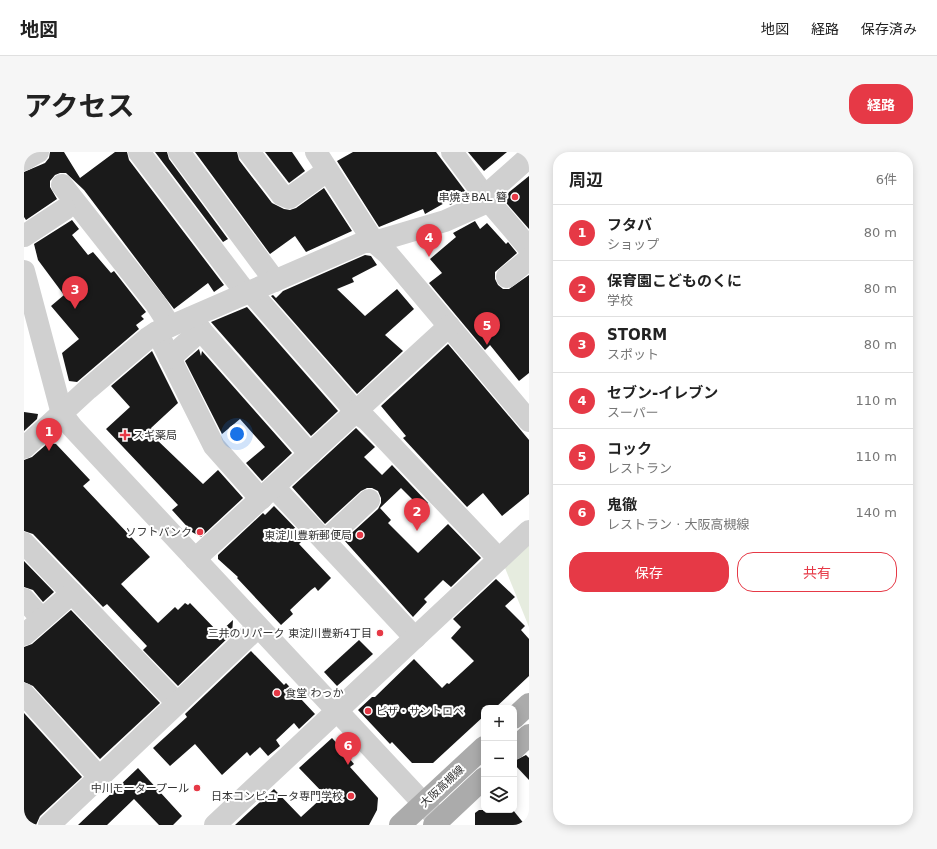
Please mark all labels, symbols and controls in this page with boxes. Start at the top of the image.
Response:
text: 地図 [20,18,58,40]
text: 地図 [761,21,789,37]
text: 経路 [811,21,839,37]
text: 保存済み [861,21,917,37]
button: 経路 [849,84,913,124]
text: アクセス [24,90,135,123]
text: 周辺 [569,170,603,190]
text: 6件 [876,172,897,187]
place label: 串焼きBAL 簪 [438,191,507,204]
marker: 串焼きBAL 簪 [510,192,520,202]
text: フタバ [607,216,652,234]
pin: 4 [416,224,442,257]
text: 1 [577,225,587,240]
text: 80 m [864,225,897,240]
text: ショップ [607,237,659,252]
text: 保育園こどものくに [607,272,742,290]
pin: 3 [62,276,88,309]
text: 2 [577,281,587,296]
text: 80 m [864,281,897,296]
text: 学校 [607,293,633,308]
pin: 5 [474,312,500,345]
text: STORM [607,326,667,344]
text: 3 [577,337,587,352]
text: 80 m [864,337,897,352]
text: スポット [607,347,659,362]
text: セブン-イレブン [607,384,718,402]
text: 4 [577,393,587,408]
text: 110 m [855,393,897,408]
text: スーパー [607,405,659,420]
pin: 1 [36,418,62,451]
your location [227,424,247,444]
place label: スギ薬局 [133,429,177,442]
marker: スギ薬局 [120,430,130,440]
text: コック [607,440,652,458]
text: 5 [577,449,587,464]
text: 110 m [855,449,897,464]
text: レストラン [607,461,672,476]
text: 鬼徹 [607,496,637,514]
pin: 2 [404,498,430,531]
text: 6 [577,505,587,520]
text: 140 m [855,505,897,520]
text: レストラン · 大阪高槻線 [607,517,749,532]
place label: ソフトバンク [125,526,192,539]
marker: ソフトバンク [195,527,205,537]
place label: 東淀川豊新郵便局 [264,529,352,542]
marker: 東淀川豊新郵便局 [355,530,365,540]
button: 保存 [569,552,729,592]
button: 共有 [737,552,897,592]
place label: 三井のリパーク 東淀川豊新4丁目 [208,627,372,640]
marker: 三井のリパーク 東淀川豊新4丁目 [375,628,385,638]
place label: 食堂 わっか [285,687,344,700]
marker: 食堂 わっか [272,688,282,698]
place label: ピザ・サントロペ [376,705,464,718]
map controls [481,705,517,813]
button: + [481,705,517,741]
marker: ピザ・サントロペ [363,706,373,716]
pin: 6 [335,732,361,765]
button: − [481,741,517,777]
street label: 大阪高槻線 [418,763,467,810]
button: layers [481,777,517,813]
place label: 中川モータープール [91,782,189,795]
marker: 中川モータープール [192,783,202,793]
place label: 日本コンピュータ専門学校 [211,790,343,803]
marker: 日本コンピュータ専門学校 [346,791,356,801]

